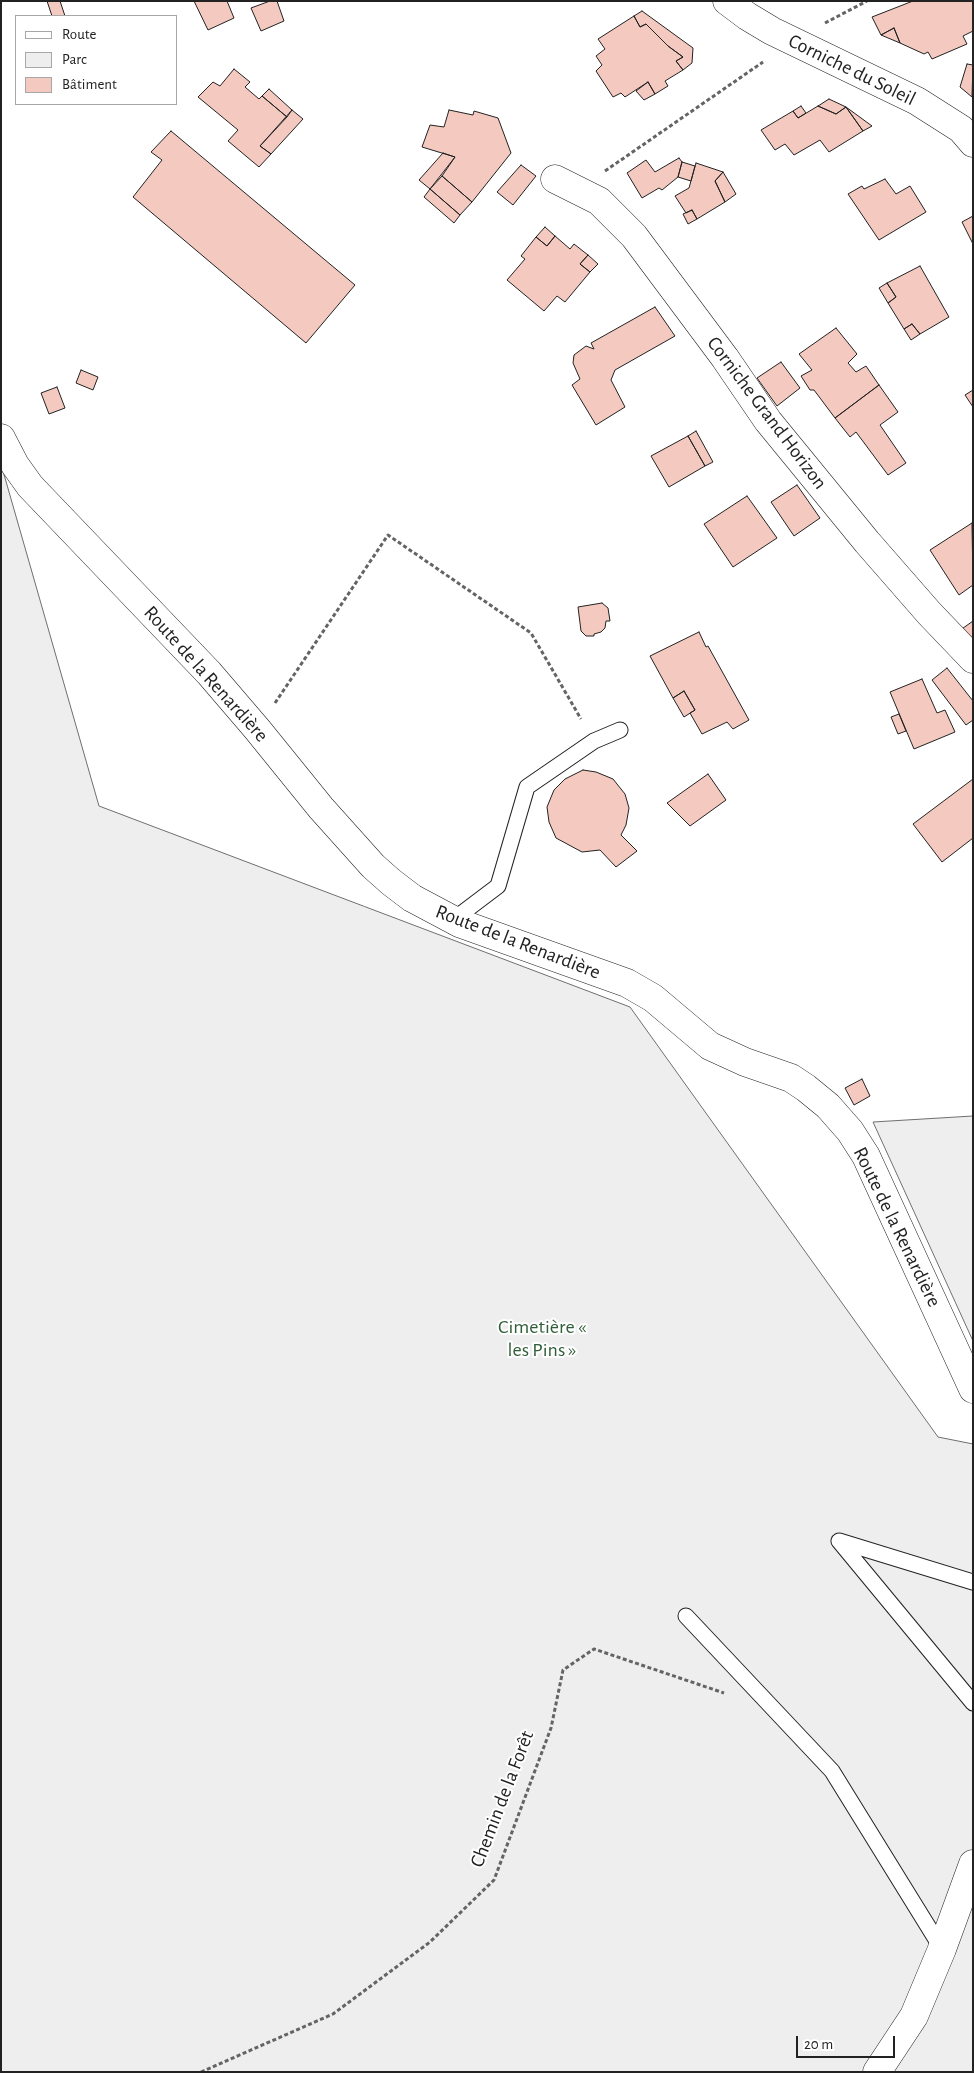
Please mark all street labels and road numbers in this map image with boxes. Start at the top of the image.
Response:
street label: Corniche du Soleil [784,29,920,111]
street label: Corniche Grand Horizon [702,332,832,494]
street label: Route de la Renardière [139,601,273,747]
street label: Route de la Renardière [432,899,604,985]
street label: Route de la Renardière [848,1143,946,1311]
street label: Chemin de la Forêt [465,1727,539,1871]

